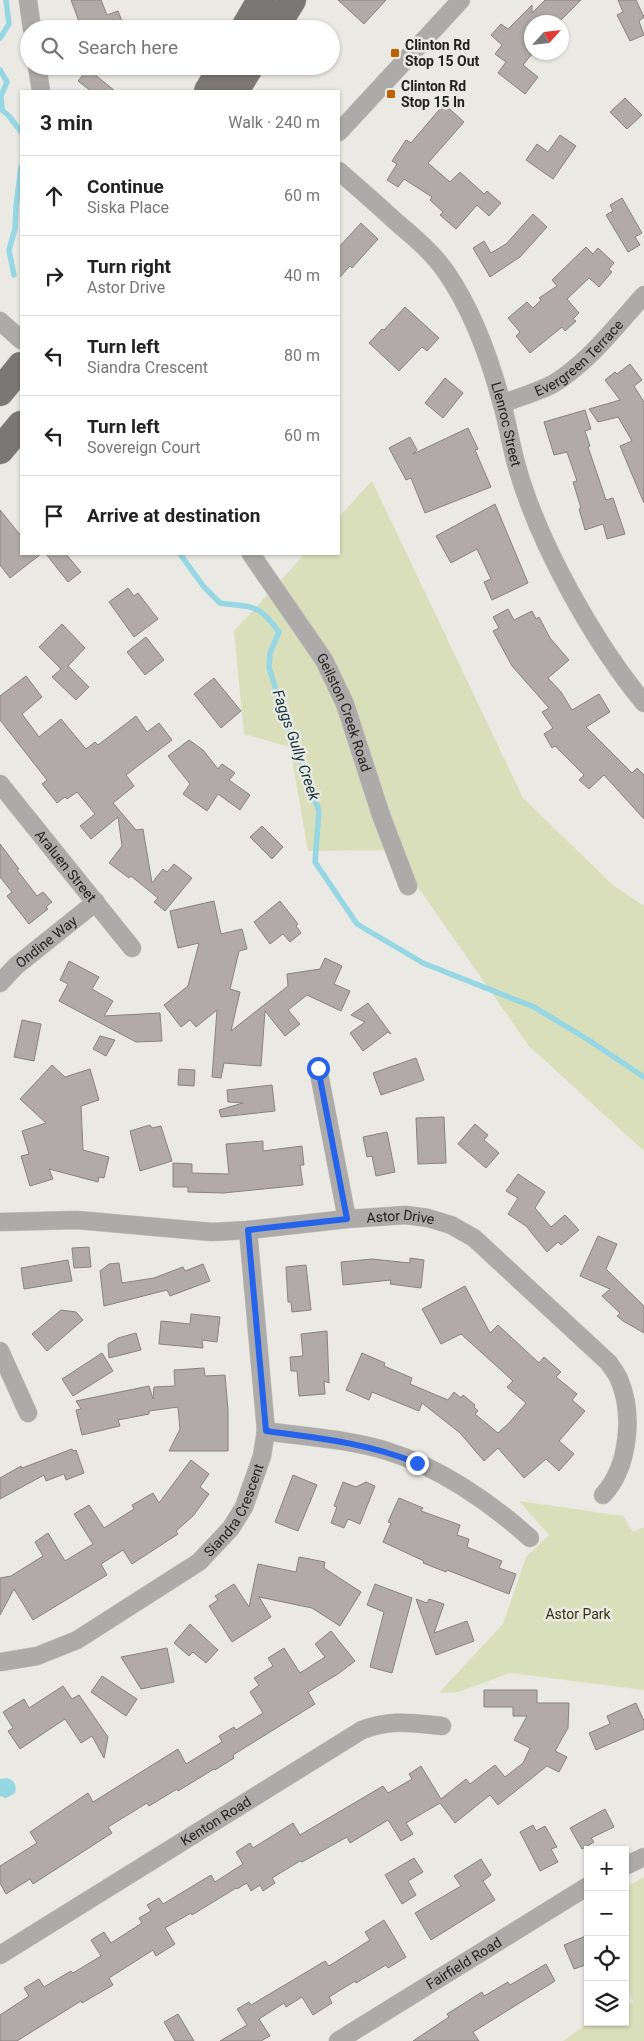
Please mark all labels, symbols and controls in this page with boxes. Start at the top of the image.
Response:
north arrow [524,15,569,60]
search box [20,20,340,75]
icon: search [38,34,66,62]
text: Search here [78,36,178,59]
place label: Clinton Rd Stop 15 Out [405,37,479,69]
marker: Clinton Rd Stop 15 Out [389,47,401,59]
place label: Clinton Rd Stop 15 In [401,78,466,110]
marker: Clinton Rd Stop 15 In [385,88,397,100]
text: 3 min [40,111,93,135]
text: Walk · 240 m [228,113,320,132]
text: Continue [87,175,164,198]
icon: ahead [40,182,68,210]
text: 60 m [284,186,320,205]
text: Siska Place [87,198,169,217]
text: Turn right [87,255,171,278]
icon: right [40,262,68,290]
text: 40 m [284,266,320,285]
text: Astor Drive [87,278,165,297]
street label: Evergreen Terrace [532,317,626,399]
text: Turn left [87,335,160,358]
icon: left [40,342,68,370]
text: 80 m [284,346,320,365]
text: Siandra Crescent [87,358,208,377]
street label: Llenroc Street [488,380,525,469]
text: Turn left [87,415,160,438]
icon: left [40,422,68,450]
text: 60 m [284,426,320,445]
text: Sovereign Court [87,438,200,457]
icon: arrive [40,502,68,530]
text: Arrive at destination [87,504,260,527]
street label: Geilston Creek Road [314,650,374,774]
water label: Faggs Gully Creek [269,687,324,803]
street label: Araluen Street [32,826,100,905]
street label: Ondine Way [12,912,80,971]
route start [307,1057,330,1080]
street label: Astor Drive [366,1207,437,1228]
route end [406,1452,429,1475]
street label: Siandra Crescent [200,1461,267,1560]
park label: Astor Park [545,1606,612,1622]
street label: Kenton Road [178,1793,254,1849]
map controls [584,1846,629,2026]
button: + [584,1846,629,1891]
button: − [584,1891,629,1936]
street label: Fairfield Road [423,1934,504,1992]
button: locate [584,1936,629,1981]
button: layers [584,1981,629,2026]

